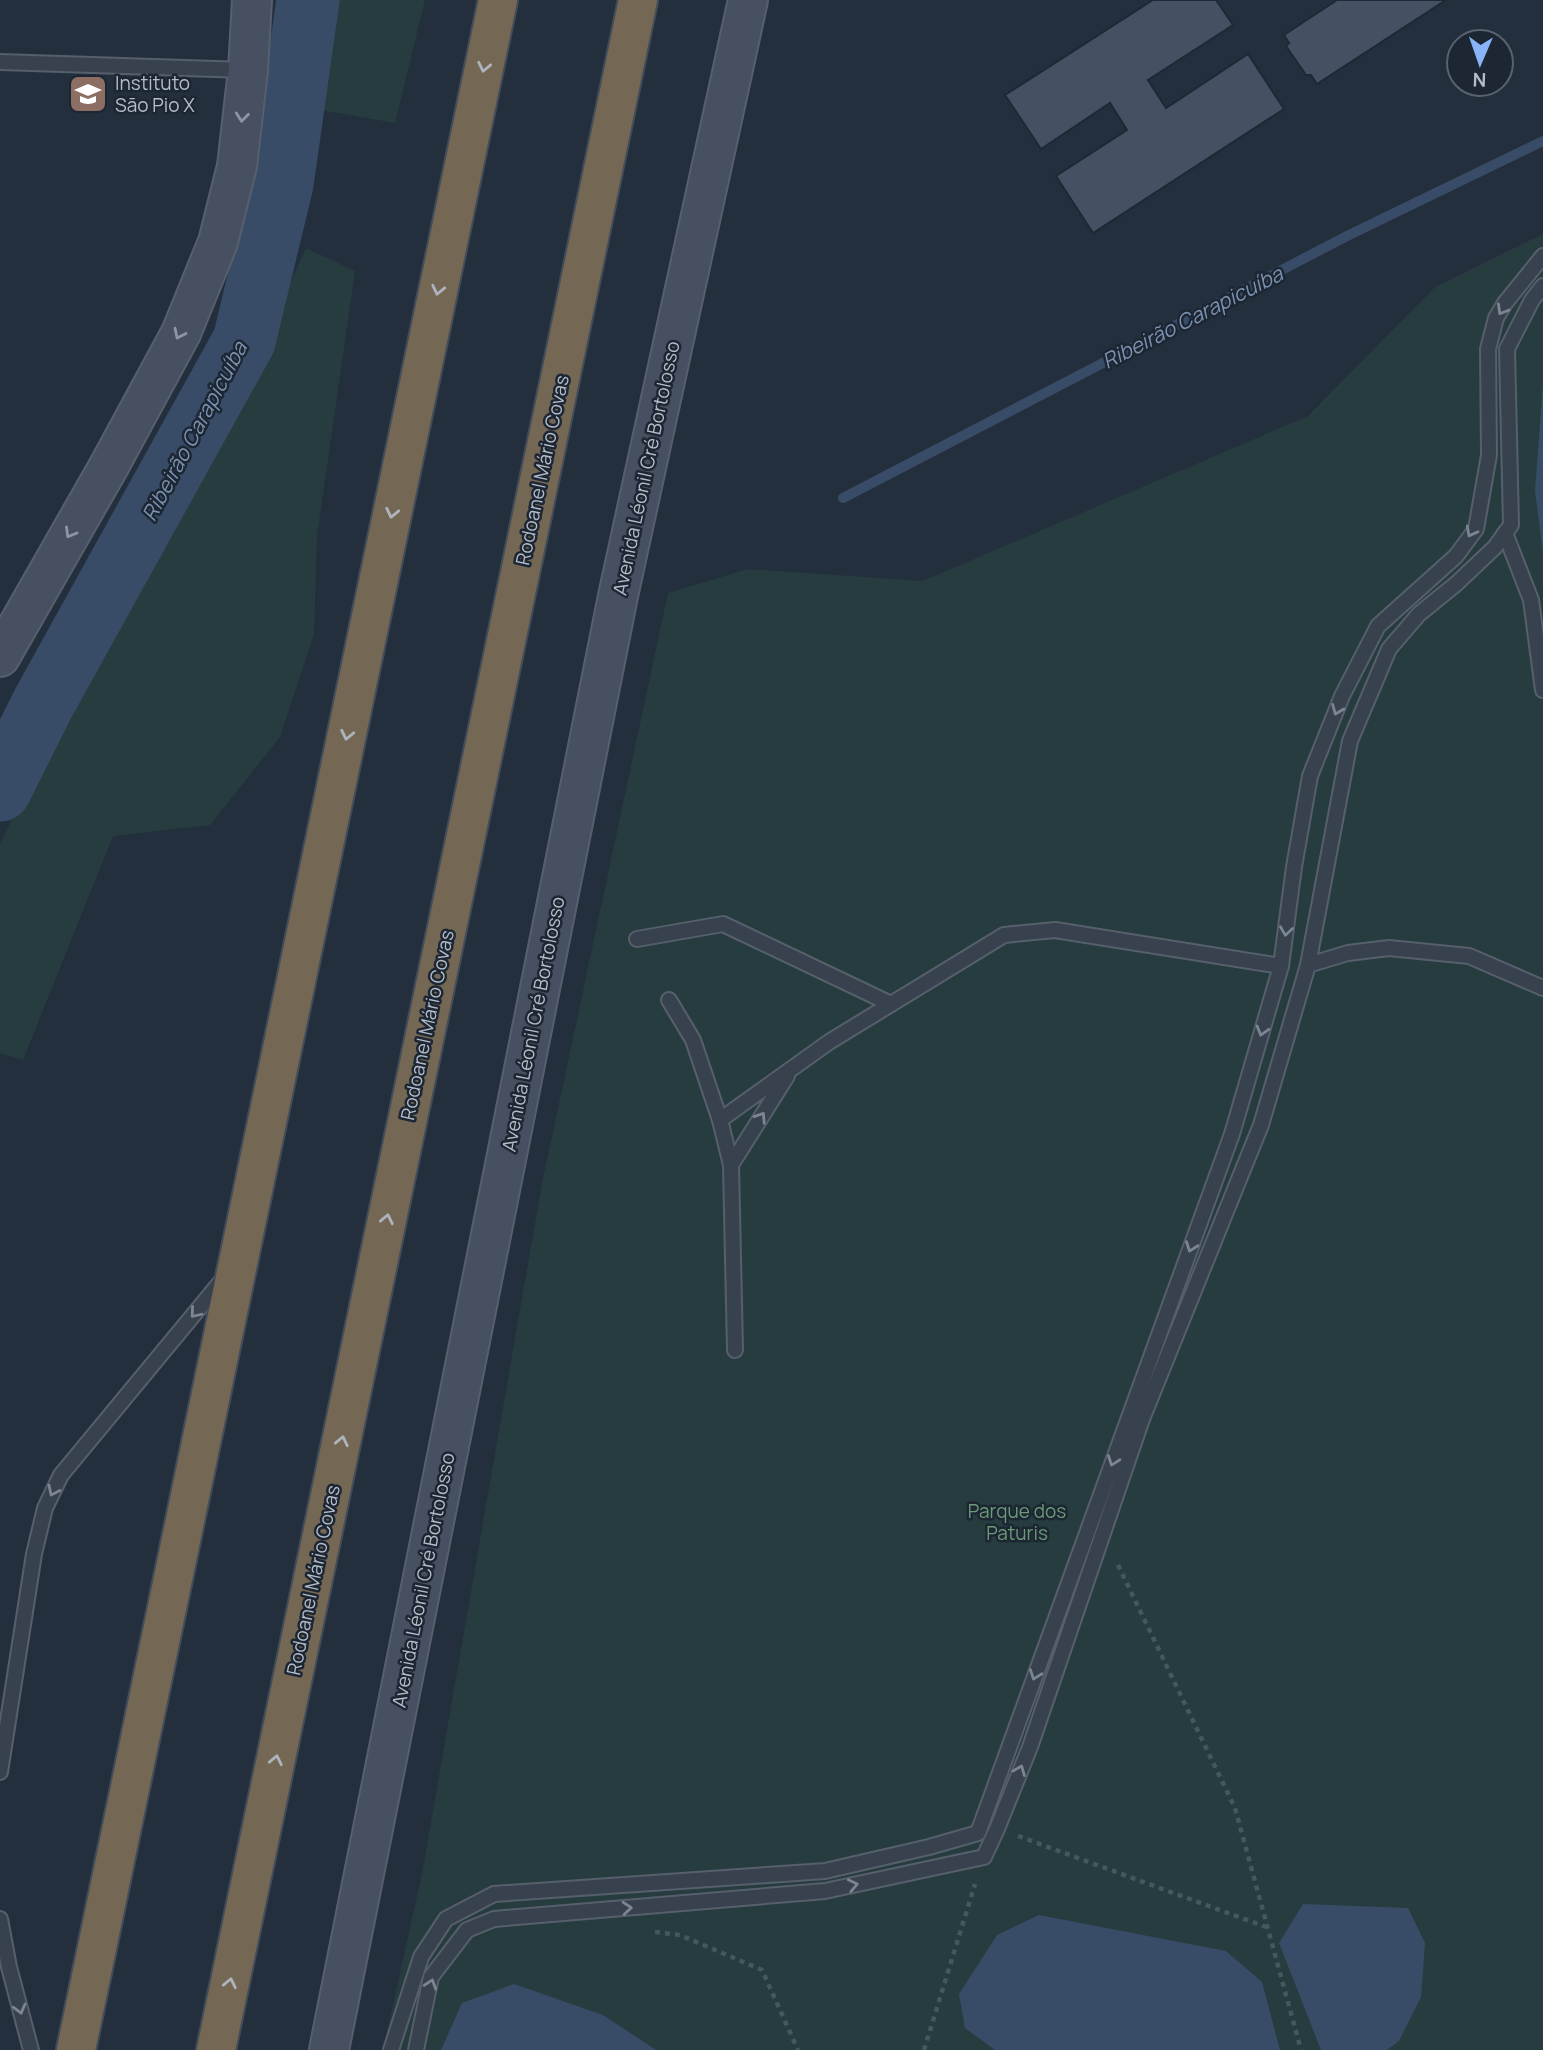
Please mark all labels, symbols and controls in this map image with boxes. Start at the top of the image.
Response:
north arrow [1445,28,1515,98]
one-way arrow [477,61,492,73]
text: N [1472,67,1487,93]
place label: Instituto São Pio X [115,70,195,118]
school or university icon: Instituto São Pio X [67,73,109,115]
one-way arrow [235,111,250,123]
water label: Ribeirão Carapicuíba [1097,259,1288,375]
one-way arrow [432,284,447,296]
one-way arrow [1497,303,1510,316]
one-way arrow [174,327,188,339]
water label: Ribeirão Carapicuíba [135,335,254,525]
street label: Avenida Léonil Cré Bortolosso [606,339,686,597]
street label: Rodoanel Mário Covas [509,373,575,567]
one-way arrow [386,507,401,519]
one-way arrow [1466,525,1480,538]
one-way arrow [65,526,78,539]
one-way arrow [1331,704,1345,716]
one-way arrow [340,729,355,741]
street label: Avenida Léonil Cré Bortolosso [496,894,570,1154]
one-way arrow [1278,925,1293,937]
street label: Rodoanel Mário Covas [394,928,460,1122]
one-way arrow [1255,1025,1270,1037]
one-way arrow [753,1112,766,1125]
one-way arrow [379,1213,394,1225]
one-way arrow [1185,1241,1199,1253]
one-way arrow [191,1305,203,1318]
one-way arrow [333,1435,348,1447]
street label: Avenida Léonil Cré Bortolosso [386,1450,460,1710]
one-way arrow [1107,1455,1121,1467]
street label: Rodoanel Mário Covas [280,1483,346,1677]
one-way arrow [48,1484,62,1496]
park label: Parque dos Paturis [968,1498,1066,1546]
one-way arrow [1029,1668,1043,1680]
one-way arrow [268,1754,283,1766]
one-way arrow [1012,1765,1026,1777]
one-way arrow [847,1878,859,1893]
one-way arrow [622,1901,633,1916]
one-way arrow [222,1977,237,1989]
one-way arrow [423,1978,438,1990]
one-way arrow [12,2003,26,2015]

